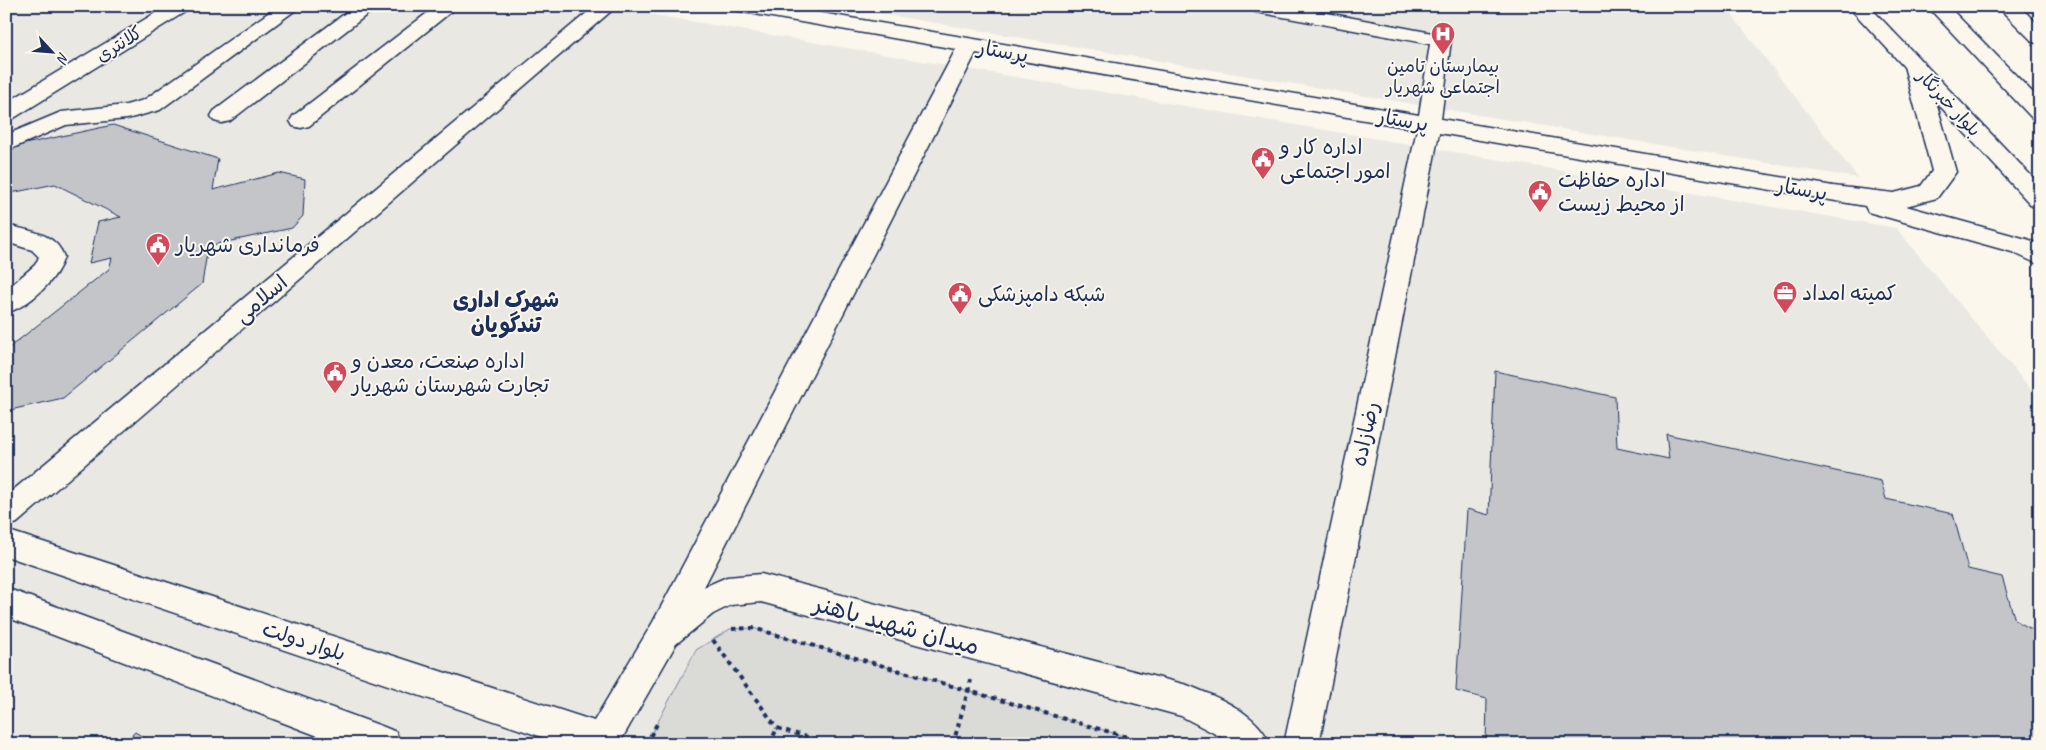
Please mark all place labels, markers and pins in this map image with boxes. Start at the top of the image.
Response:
hospital icon: بیمارستان تامین اجتماعی شهریار [1430,21,1456,55]
place label: بیمارستان تامین اجتماعی شهریار [1384,55,1500,98]
place label: اداره کار و امور اجتماعی [1278,134,1391,185]
public building icon: اداره کار و امور اجتماعی [1250,146,1276,180]
place label: اداره حفاظت از محیط زیست [1558,167,1685,217]
public building icon: اداره حفاظت از محیط زیست [1527,179,1553,213]
public building icon: فرمانداری شهریار [145,232,171,266]
place label: فرمانداری شهریار [174,232,320,258]
office icon: کمیته امداد [1772,280,1798,314]
place label: کمیته امداد [1802,280,1896,306]
public building icon: شبکه دامپزشکی [947,281,973,315]
place label: شبکه دامپزشکی [978,281,1105,308]
place label: اداره صنعت، معدن و تجارت شهرستان شهریار [350,348,550,398]
public building icon: اداره صنعت، معدن و تجارت شهرستان شهریار [322,360,348,394]

